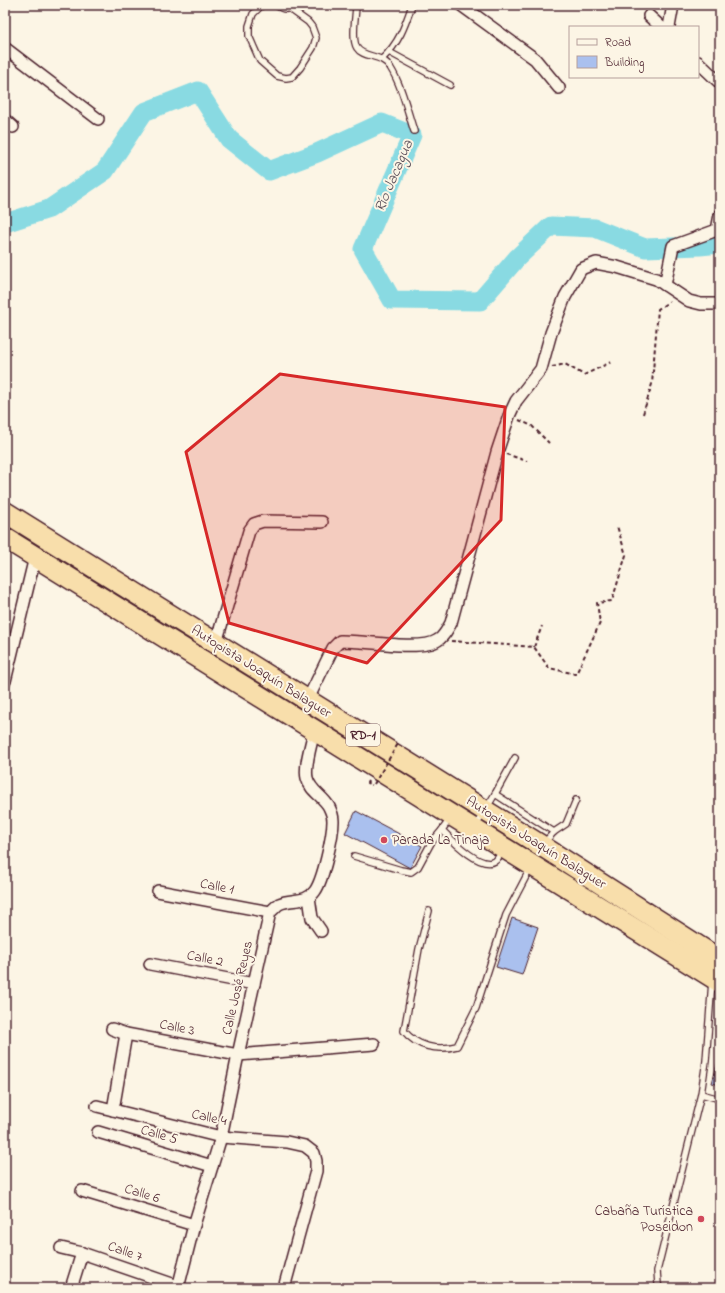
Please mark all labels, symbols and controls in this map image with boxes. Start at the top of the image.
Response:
legend [569,26,699,78]
text: Road [605,34,631,52]
text: Building [604,54,644,73]
water label: Río Jacagua [369,136,420,216]
street label: Autopista Joaquín Balaguer [186,620,336,725]
road number: RD-1 [346,724,380,746]
street label: Autopista Joaquín Balaguer [461,791,611,896]
place label: Parada La Tinaja [392,830,489,851]
marker: Parada La Tinaja [379,835,389,845]
street label: Calle 1 [198,873,236,901]
street label: Calle José Reyes [217,939,260,1037]
street label: Calle 2 [185,945,225,973]
street label: Calle 3 [158,1014,197,1042]
street label: Calle 4 [189,1104,229,1132]
street label: Calle 5 [138,1120,180,1150]
street label: Calle 6 [122,1179,162,1209]
place label: Cabaña Turística Poseidon [595,1201,693,1238]
marker: Cabaña Turística Poseidon [696,1214,706,1224]
street label: Calle 7 [105,1236,145,1268]

